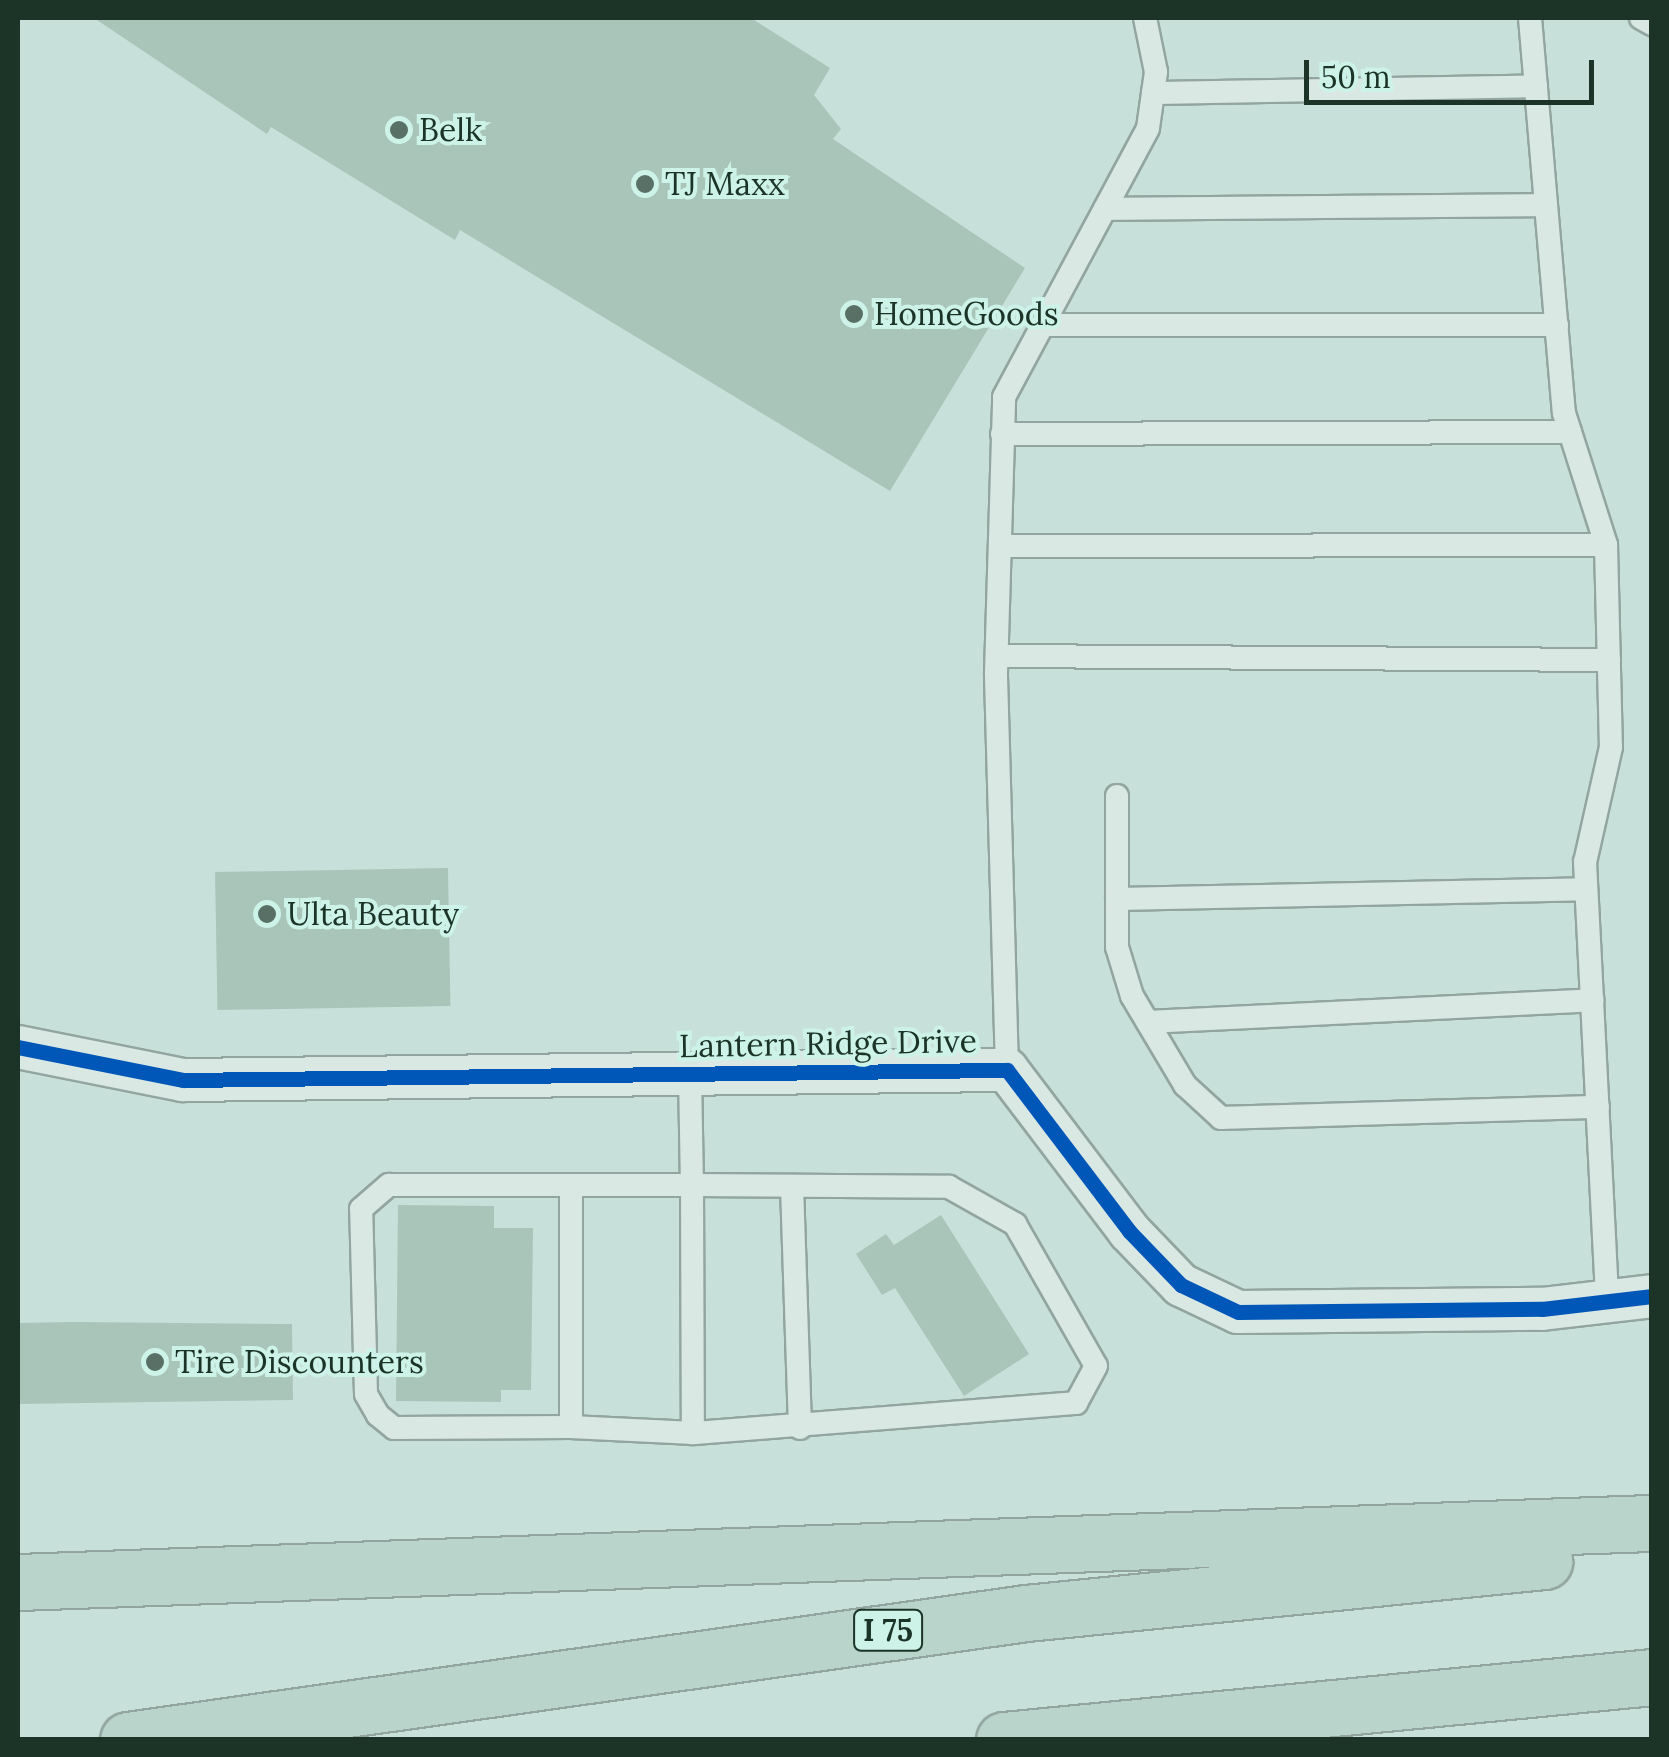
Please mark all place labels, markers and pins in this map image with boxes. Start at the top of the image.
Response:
place label: Belk [419,111,482,149]
marker: Belk [388,119,410,141]
place label: TJ Maxx [665,165,785,203]
marker: TJ Maxx [634,173,656,195]
place label: HomeGoods [874,295,1059,333]
marker: HomeGoods [843,303,865,325]
place label: Ulta Beauty [287,895,459,933]
marker: Ulta Beauty [256,903,278,925]
place label: Tire Discounters [175,1343,424,1381]
marker: Tire Discounters [144,1351,166,1373]

